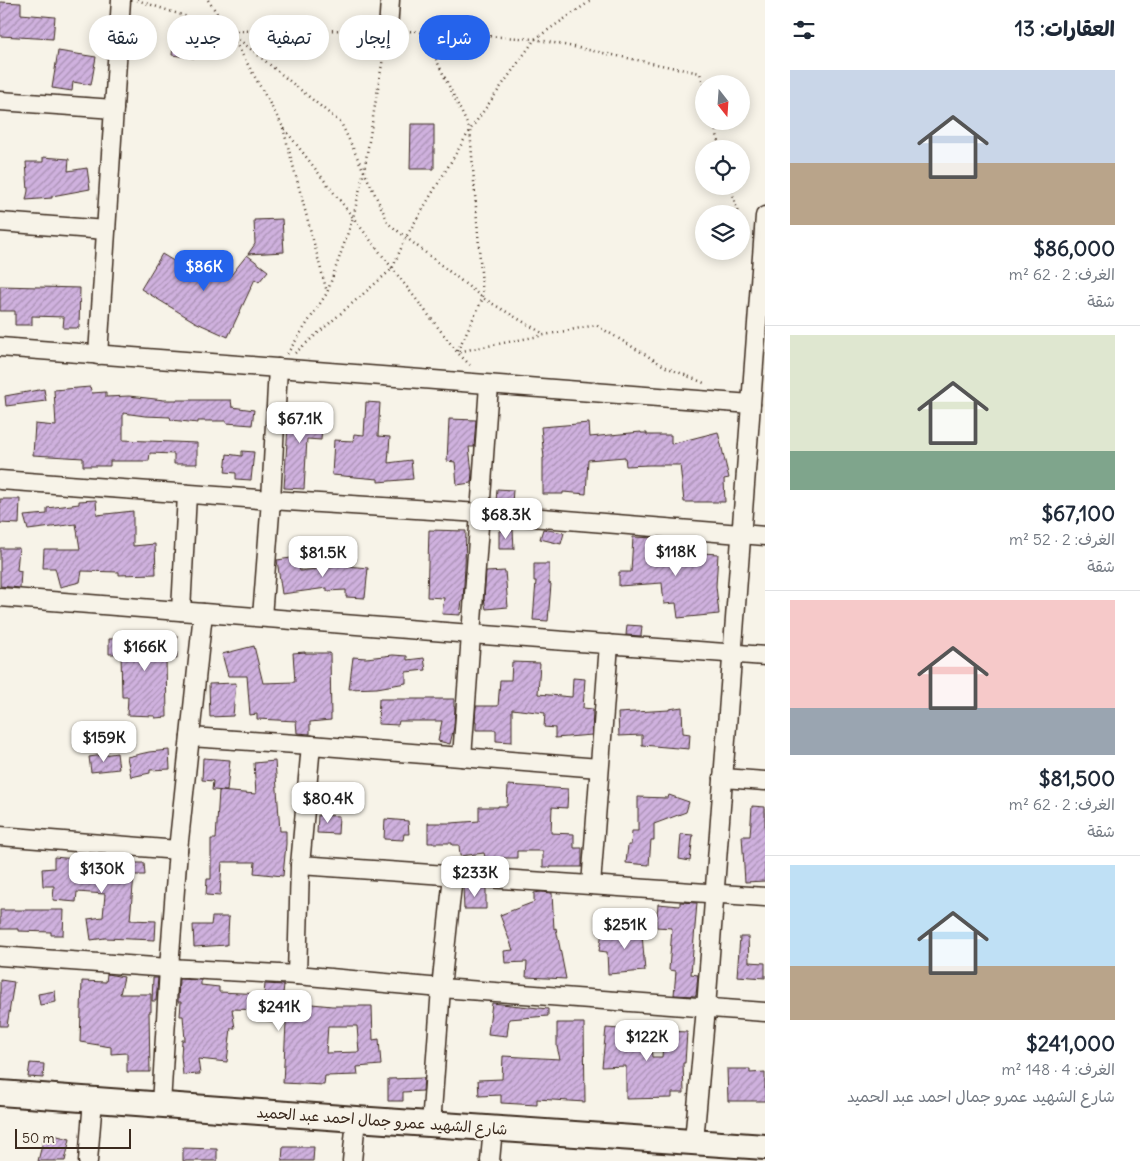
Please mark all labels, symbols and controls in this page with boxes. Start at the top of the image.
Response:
chip: شقة [89,15,157,60]
chip: جديد [167,15,239,60]
chip: تصفية [249,15,329,60]
chip: إيجار [339,15,409,60]
chip: شراء [419,15,490,60]
text: العقارات: 13 [1015,15,1115,42]
icon: filters [790,16,818,44]
north arrow [695,75,750,130]
map controls [695,75,750,260]
icon: home [908,102,998,192]
button: locate [695,140,750,195]
button: layers [695,205,750,260]
text: $86,000 [1033,235,1115,262]
pin: $86K [174,250,234,292]
text: $86K [185,256,223,276]
text: الغرف: 2 · 62 m² [1009,264,1115,284]
text: شقة [1087,291,1115,311]
icon: home [908,368,998,458]
pin: $67.1K [259,402,341,444]
text: $67.1K [278,408,322,428]
pin: $68.3K [465,498,547,540]
text: $67,100 [1041,500,1115,527]
text: $68.3K [481,504,531,524]
text: الغرف: 2 · 52 m² [1009,529,1115,549]
pin: $118K [641,534,711,577]
pin: $81.5K [282,536,364,578]
text: $118K [656,541,696,561]
text: $81.5K [300,542,346,562]
text: شقة [1087,556,1115,576]
pin: $166K [110,630,180,672]
icon: home [908,633,998,723]
text: $166K [123,636,167,656]
pin: $159K [69,720,139,763]
text: $159K [82,727,126,747]
text: $81,500 [1039,765,1115,792]
pin: $80.4K [287,782,369,824]
text: $80.4K [303,788,353,808]
text: الغرف: 2 · 62 m² [1009,794,1115,814]
text: شقة [1087,821,1115,841]
pin: $130K [67,852,137,894]
pin: $233K [440,856,510,898]
text: $130K [80,858,124,878]
text: $233K [452,862,498,882]
icon: home [908,898,998,988]
pin: $251K [590,908,660,950]
text: $251K [603,914,647,934]
pin: $241K [244,990,314,1032]
text: $241K [258,996,300,1016]
pin: $122K [612,1020,682,1062]
text: $122K [626,1026,668,1046]
text: $241,000 [1026,1030,1115,1057]
text: الغرف: 4 · 148 m² [1002,1059,1115,1079]
text: شارع الشهيد عمرو جمال احمد عبد الحميد [847,1086,1115,1106]
street label: شارع الشهيد عمرو جمال احمد عبد الحميد [256,1102,508,1140]
scale bar [15,1126,131,1149]
text: 50 m [22,1129,55,1147]

